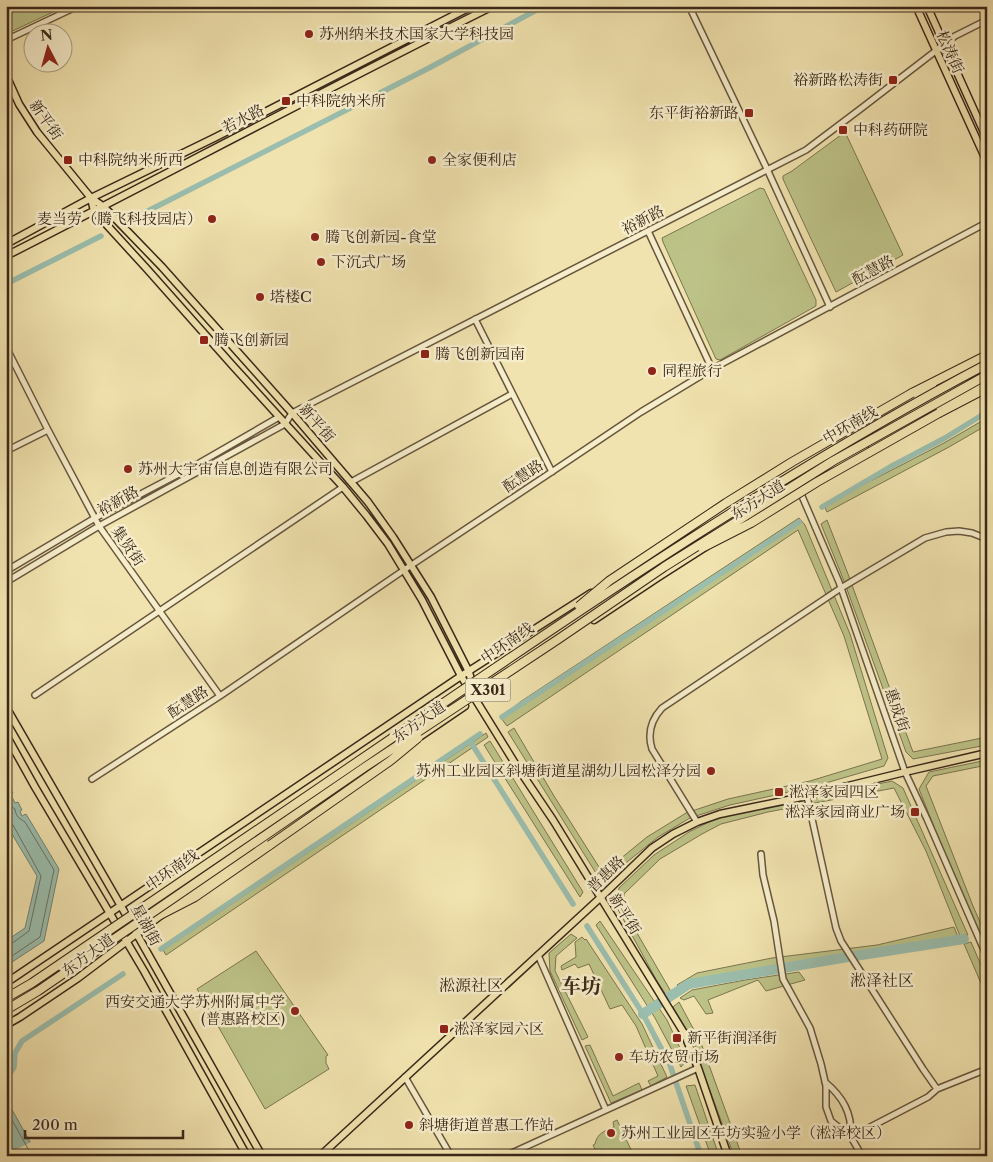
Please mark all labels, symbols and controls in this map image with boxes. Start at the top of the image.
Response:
north arrow [22,22,72,72]
place label: 苏州纳米技术国家大学科技园 [319,24,514,43]
text: N [40,25,54,45]
street label: 松涛街 [933,27,968,76]
marker: 苏州纳米技术国家大学科技园 [303,28,315,40]
place label: 裕新路松涛街 [793,70,883,89]
marker: 裕新路松涛街 [887,74,899,86]
place label: 中科院纳米所 [296,91,386,110]
marker: 中科院纳米所 [280,95,292,107]
street label: 新平街 [26,96,67,144]
street label: 若水路 [218,100,267,137]
place label: 东平街裕新路 [649,103,739,122]
marker: 东平街裕新路 [743,107,755,119]
place label: 中科药研院 [853,120,928,139]
marker: 中科药研院 [837,124,849,136]
place label: 中科院纳米所西 [78,150,183,169]
place label: 全家便利店 [442,150,517,169]
marker: 中科院纳米所西 [62,154,74,166]
marker: 全家便利店 [426,154,438,166]
street label: 裕新路 [618,201,667,238]
place label: 麦当劳（腾飞科技园店） [37,209,202,228]
marker: 麦当劳（腾飞科技园店） [206,213,218,225]
place label: 腾飞创新园-食堂 [325,227,437,246]
marker: 腾飞创新园-食堂 [309,231,321,243]
street label: 酝慧路 [848,251,897,289]
place label: 下沉式广场 [331,252,406,271]
marker: 下沉式广场 [315,256,327,268]
place label: 塔楼C [270,287,312,306]
marker: 塔楼C [254,291,266,303]
place label: 腾飞创新园 [214,330,289,349]
marker: 腾飞创新园 [198,334,210,346]
place label: 腾飞创新园南 [435,344,525,363]
marker: 腾飞创新园南 [419,348,431,360]
place label: 同程旅行 [662,361,722,380]
marker: 同程旅行 [646,365,658,377]
street label: 新平街 [295,399,339,446]
street label: 中环南线 [819,401,880,448]
street label: 酝慧路 [499,455,547,496]
place label: 苏州大宇宙信息创造有限公司 [138,459,333,478]
marker: 苏州大宇宙信息创造有限公司 [122,463,134,475]
street label: 东方大道 [727,476,788,524]
street label: 裕新路 [93,481,142,520]
street label: 集贤街 [108,522,149,570]
street label: 中环南线 [477,618,537,667]
road number: X301 [466,678,510,702]
street label: 酝慧路 [164,681,212,722]
street label: 惠成街 [881,685,914,734]
street label: 东方大道 [389,697,449,747]
place label: 苏州工业园区斜塘街道星湖幼儿园松泽分园 [416,761,701,780]
marker: 苏州工业园区斜塘街道星湖幼儿园松泽分园 [705,765,717,777]
place label: 淞泽家园四区 [789,782,879,801]
marker: 淞泽家园四区 [773,786,785,798]
place label: 淞泽家园商业广场 [785,802,905,821]
marker: 淞泽家园商业广场 [909,806,921,818]
street label: 中环南线 [142,845,202,894]
street label: 普惠路 [583,851,628,896]
street label: 新平街 [605,890,645,938]
street label: 星湖街 [127,900,166,949]
street label: 东方大道 [58,929,118,980]
district label: 淞泽社区 [850,970,914,990]
district label: 车坊 [561,974,601,998]
district label: 淞源社区 [439,975,503,995]
place label: 西安交通大学苏州附属中学 (普惠路校区) [105,992,285,1028]
marker: 西安交通大学苏州附属中学 (普惠路校区) [289,1005,301,1017]
place label: 淞泽家园六区 [454,1019,544,1038]
marker: 淞泽家园六区 [438,1023,450,1035]
place label: 新平街润泽街 [687,1028,777,1047]
marker: 新平街润泽街 [671,1032,683,1044]
place label: 车坊农贸市场 [629,1047,719,1066]
marker: 车坊农贸市场 [613,1051,625,1063]
scale bar [25,1107,182,1139]
text: 200 m [32,1115,78,1134]
place label: 斜塘街道普惠工作站 [419,1115,554,1134]
marker: 斜塘街道普惠工作站 [403,1119,415,1131]
place label: 苏州工业园区车坊实验小学（淞泽校区） [621,1123,891,1142]
marker: 苏州工业园区车坊实验小学（淞泽校区） [605,1127,617,1139]

